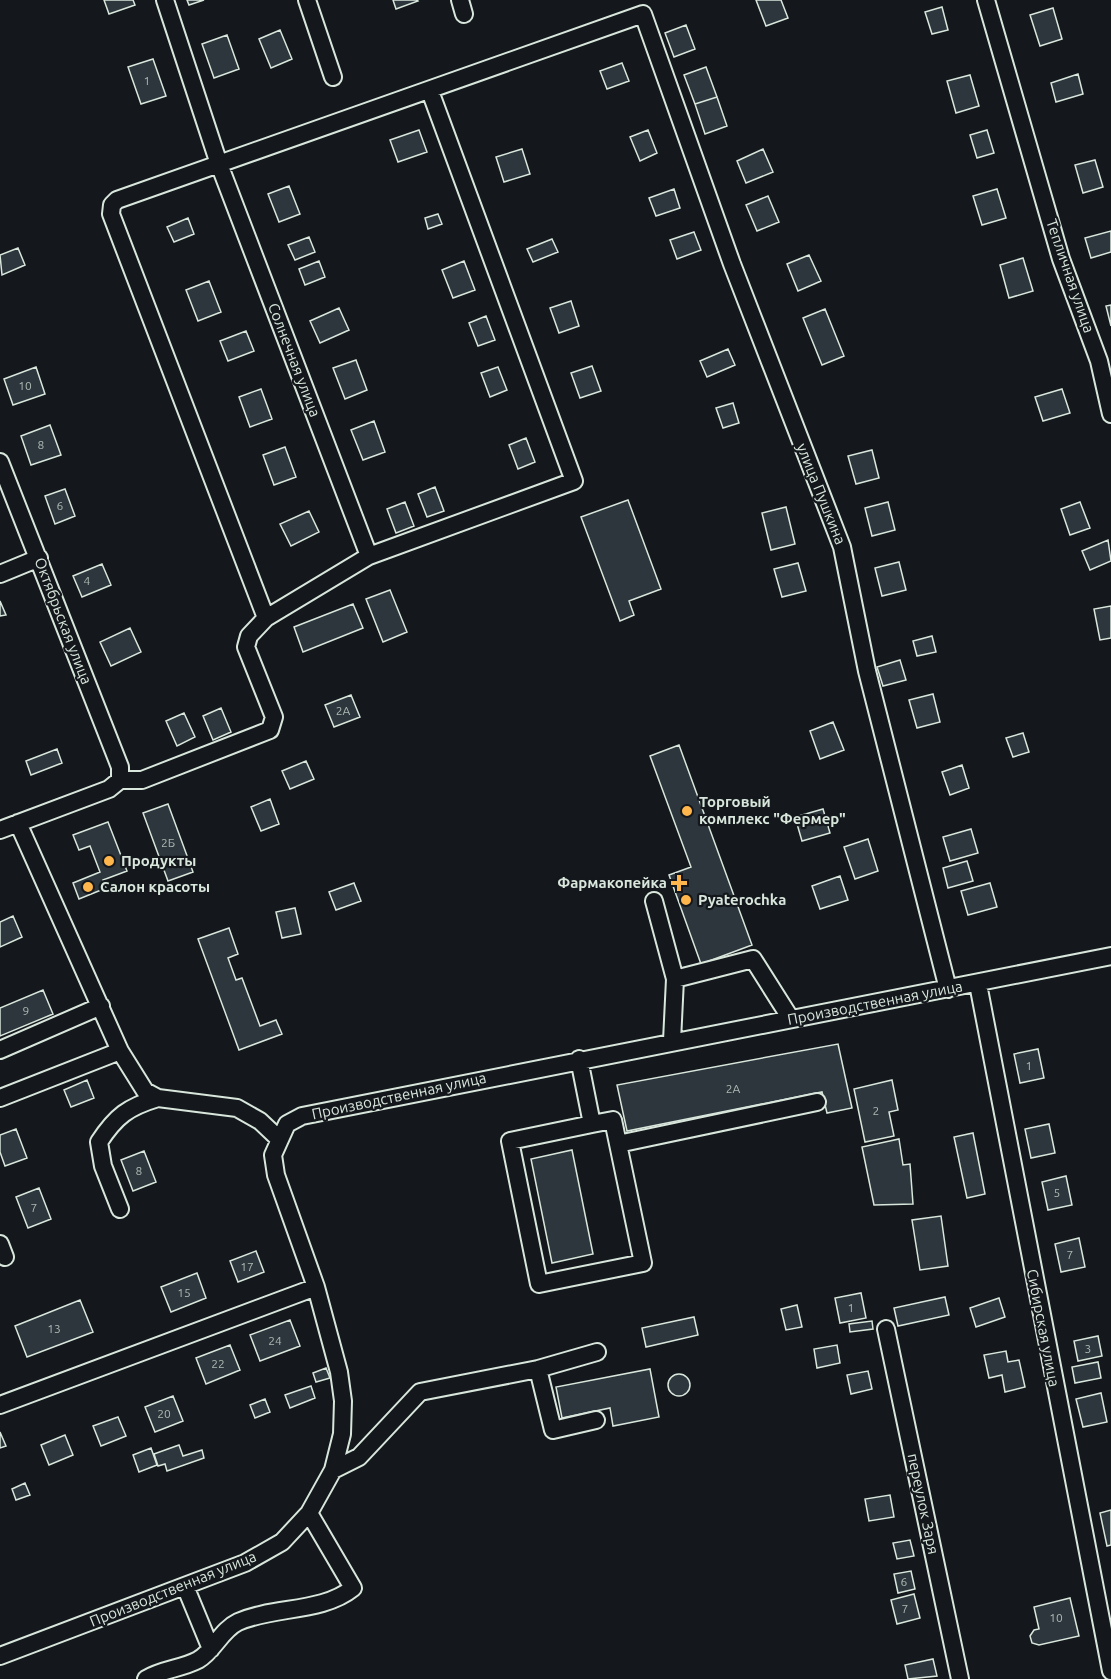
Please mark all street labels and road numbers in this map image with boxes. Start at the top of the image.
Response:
street label: Тепличная улица [1043,217,1098,335]
street label: Солнечная улица [265,300,324,419]
street label: улица Пушкина [793,441,849,547]
street label: Октябрьская улица [31,555,95,687]
street label: Производственная улица [786,977,964,1028]
street label: Производственная улица [310,1069,488,1122]
street label: Сибирская улица [1024,1268,1063,1388]
street label: переулок Заря [905,1452,942,1556]
street label: Производственная улица [87,1547,259,1630]

